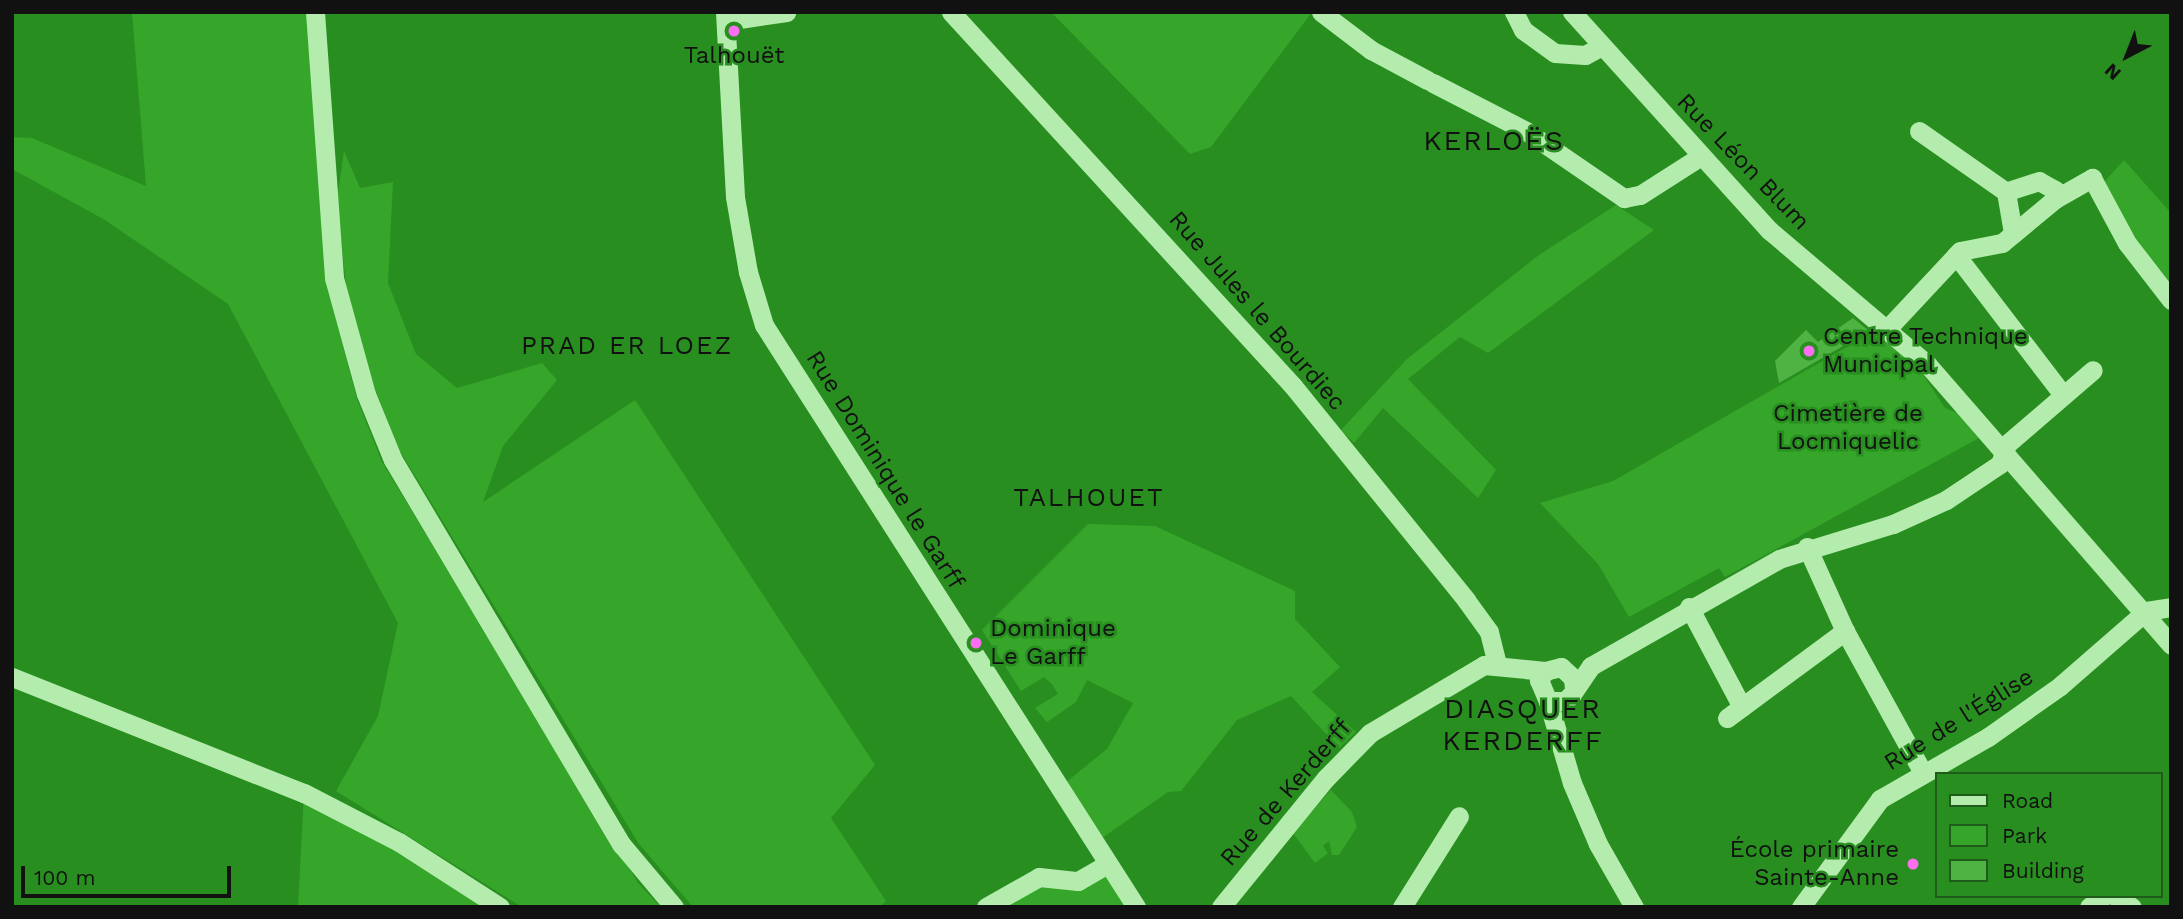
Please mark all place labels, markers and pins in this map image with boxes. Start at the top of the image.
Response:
marker: Talhouët [726,23,742,39]
place label: Talhouët [684,42,784,70]
place label: Centre Technique Municipal [1823,323,2028,379]
marker: Centre Technique Municipal [1801,343,1817,359]
place label: Dominique Le Garff [990,615,1116,671]
marker: Dominique Le Garff [968,635,984,651]
place label: École primaire Sainte-Anne [1730,836,1899,892]
marker: École primaire Sainte-Anne [1905,856,1921,872]

